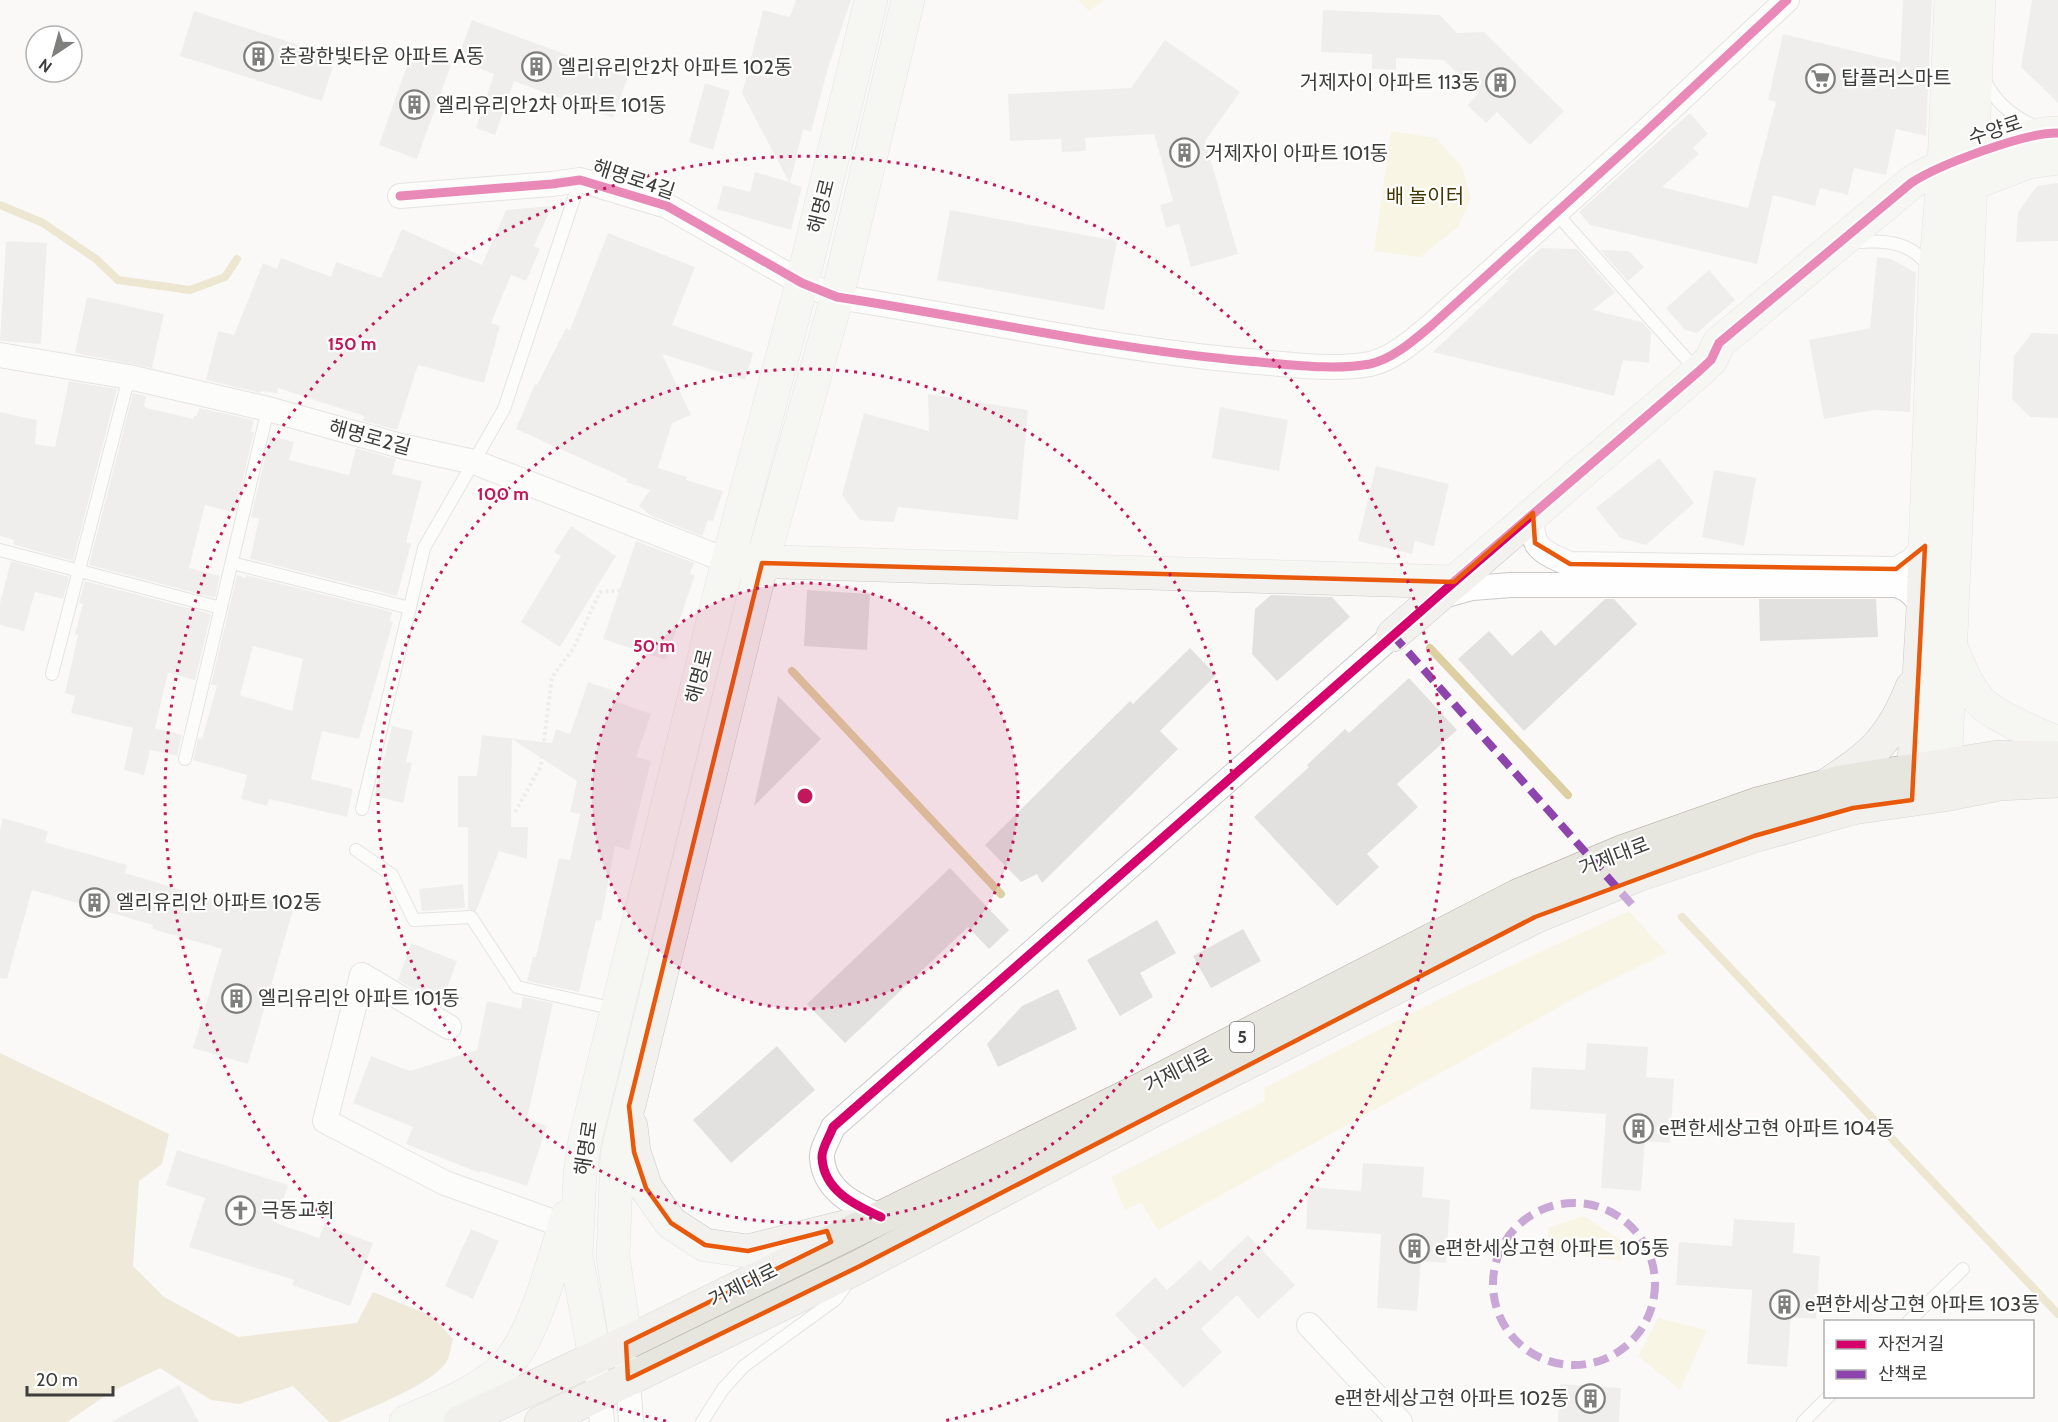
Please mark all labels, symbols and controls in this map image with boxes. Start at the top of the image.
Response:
north arrow [24,24,84,84]
building icon: 춘광한빛타운 아파트 A동 [242,40,274,72]
place label: 춘광한빛타운 아파트 A동 [279,44,484,68]
building icon: 엘리유리안2차 아파트 102동 [521,51,553,83]
text: N [35,55,56,77]
place label: 엘리유리안2차 아파트 102동 [558,55,792,79]
supermarket icon: 탑플러스마트 [1804,62,1836,94]
building icon: 거제자이 아파트 113동 [1485,66,1517,98]
place label: 탑플러스마트 [1841,66,1951,90]
place label: 거제자이 아파트 113동 [1300,70,1480,94]
building icon: 엘리유리안2차 아파트 101동 [399,89,431,121]
place label: 엘리유리안2차 아파트 101동 [436,93,666,117]
street label: 수양로 [1965,110,2025,150]
building icon: 거제자이 아파트 101동 [1168,137,1200,169]
place label: 거제자이 아파트 101동 [1205,141,1388,165]
street label: 해명로4길 [590,154,678,204]
street label: 해명로 [803,176,839,236]
park label: 배 놀이터 [1386,184,1464,208]
text: 150 m [328,333,376,355]
street label: 해명로2길 [326,415,414,459]
text: 100 m [477,483,529,505]
text: 50 m [633,635,675,657]
street label: 해명로 [681,646,717,706]
centre of rings [795,786,815,806]
street label: 거제대로 [1575,832,1653,880]
building icon: 엘리유리안 아파트 102동 [79,886,111,918]
place label: 엘리유리안 아파트 102동 [116,890,322,914]
building icon: 엘리유리안 아파트 101동 [221,982,253,1014]
place label: 엘리유리안 아파트 101동 [258,986,460,1010]
road number: 5 [1230,1022,1254,1052]
street label: 거제대로 [1140,1043,1216,1097]
building icon: e편한세상고현 아파트 104동 [1622,1112,1654,1144]
place label: e편한세상고현 아파트 104동 [1659,1116,1894,1140]
street label: 해명로 [570,1119,602,1177]
church icon: 극동교회 [224,1194,256,1226]
place label: 극동교회 [261,1198,335,1222]
building icon: e편한세상고현 아파트 105동 [1398,1232,1430,1264]
place label: e편한세상고현 아파트 105동 [1435,1236,1670,1260]
street label: 거제대로 [705,1258,781,1312]
building icon: e편한세상고현 아파트 103동 [1768,1288,1800,1320]
place label: e편한세상고현 아파트 103동 [1805,1292,2040,1316]
legend [1824,1320,2034,1398]
text: 자전거길 [1878,1333,1944,1355]
scale bar [27,1359,112,1397]
text: 산책로 [1878,1363,1928,1385]
text: 20 m [36,1369,78,1391]
building icon: e편한세상고현 아파트 102동 [1574,1382,1606,1414]
place label: e편한세상고현 아파트 102동 [1335,1386,1569,1410]

